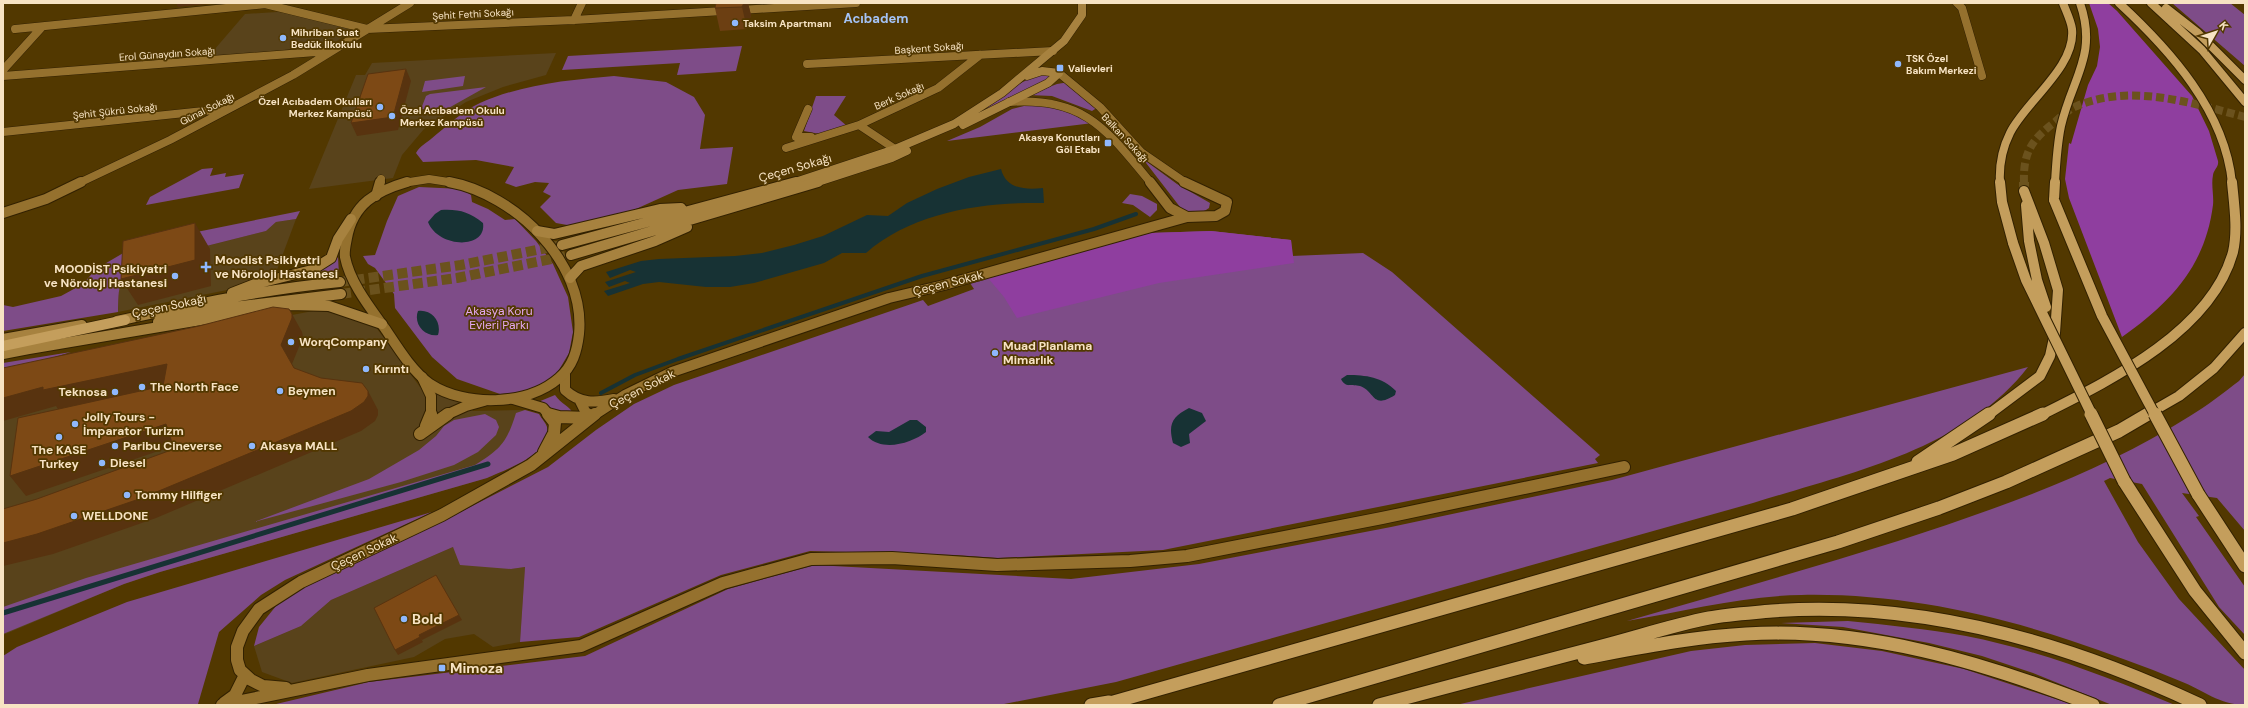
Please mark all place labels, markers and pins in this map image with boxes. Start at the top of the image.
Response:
place label: Taksim Apartmanı [743,17,832,30]
marker: Taksim Apartmanı [730,18,740,28]
place label: Mihriban Suat Bedük İlkokulu [291,26,362,51]
marker: Mihriban Suat Bedük İlkokulu [278,33,288,43]
place label: TSK Özel Bakım Merkezi [1906,52,1977,77]
marker: TSK Özel Bakım Merkezi [1893,59,1903,69]
place label: Valievleri [1068,62,1113,75]
marker: Valievleri [1055,63,1065,73]
place label: Özel Acıbadem Okulları Merkez Kampüsü [258,95,372,120]
marker: Özel Acıbadem Okulları Merkez Kampüsü [375,102,385,112]
place label: Özel Acıbadem Okulu Merkez Kampüsü [400,104,505,129]
marker: Özel Acıbadem Okulu Merkez Kampüsü [387,111,397,121]
place label: Akasya Konutları Göl Etabı [1018,131,1100,156]
marker: Akasya Konutları Göl Etabı [1103,138,1113,148]
place label: Moodist Psikiyatri ve Nöroloji Hastanesi [215,252,338,282]
place label: MOODİST Psikiyatri ve Nöroloji Hastanesi [44,261,167,291]
marker: Moodist Psikiyatri ve Nöroloji Hastanesi [200,261,212,273]
marker: MOODİST Psikiyatri ve Nöroloji Hastanesi [170,271,180,281]
place label: WorqCompany [299,334,388,350]
marker: WorqCompany [286,337,296,347]
place label: Muad Planlama Mimarlık [1003,338,1092,368]
marker: Muad Planlama Mimarlık [990,348,1000,358]
place label: Kırıntı [374,361,409,377]
marker: Kırıntı [361,364,371,374]
place label: The North Face [150,379,239,395]
marker: The North Face [137,382,147,392]
place label: Beymen [288,383,336,399]
place label: Teknosa [59,384,107,400]
marker: Beymen [275,386,285,396]
marker: Teknosa [110,387,120,397]
place label: Jolly Tours - İmparator Turizm [83,409,184,439]
marker: Jolly Tours - İmparator Turizm [70,419,80,429]
marker: The KASE Turkey [54,432,64,442]
place label: Paribu Cineverse [123,438,222,454]
place label: Akasya MALL [260,438,338,454]
marker: Paribu Cineverse [110,441,120,451]
marker: Akasya MALL [247,441,257,451]
place label: The KASE Turkey [31,442,87,472]
place label: Diesel [110,455,146,471]
marker: Diesel [97,458,107,468]
place label: Tommy Hilfiger [135,487,222,503]
marker: Tommy Hilfiger [122,490,132,500]
place label: WELLDONE [82,508,148,524]
marker: WELLDONE [69,511,79,521]
place label: Bold [412,610,442,628]
marker: Bold [399,614,409,624]
place label: Mimoza [450,659,503,677]
marker: Mimoza [437,663,447,673]

